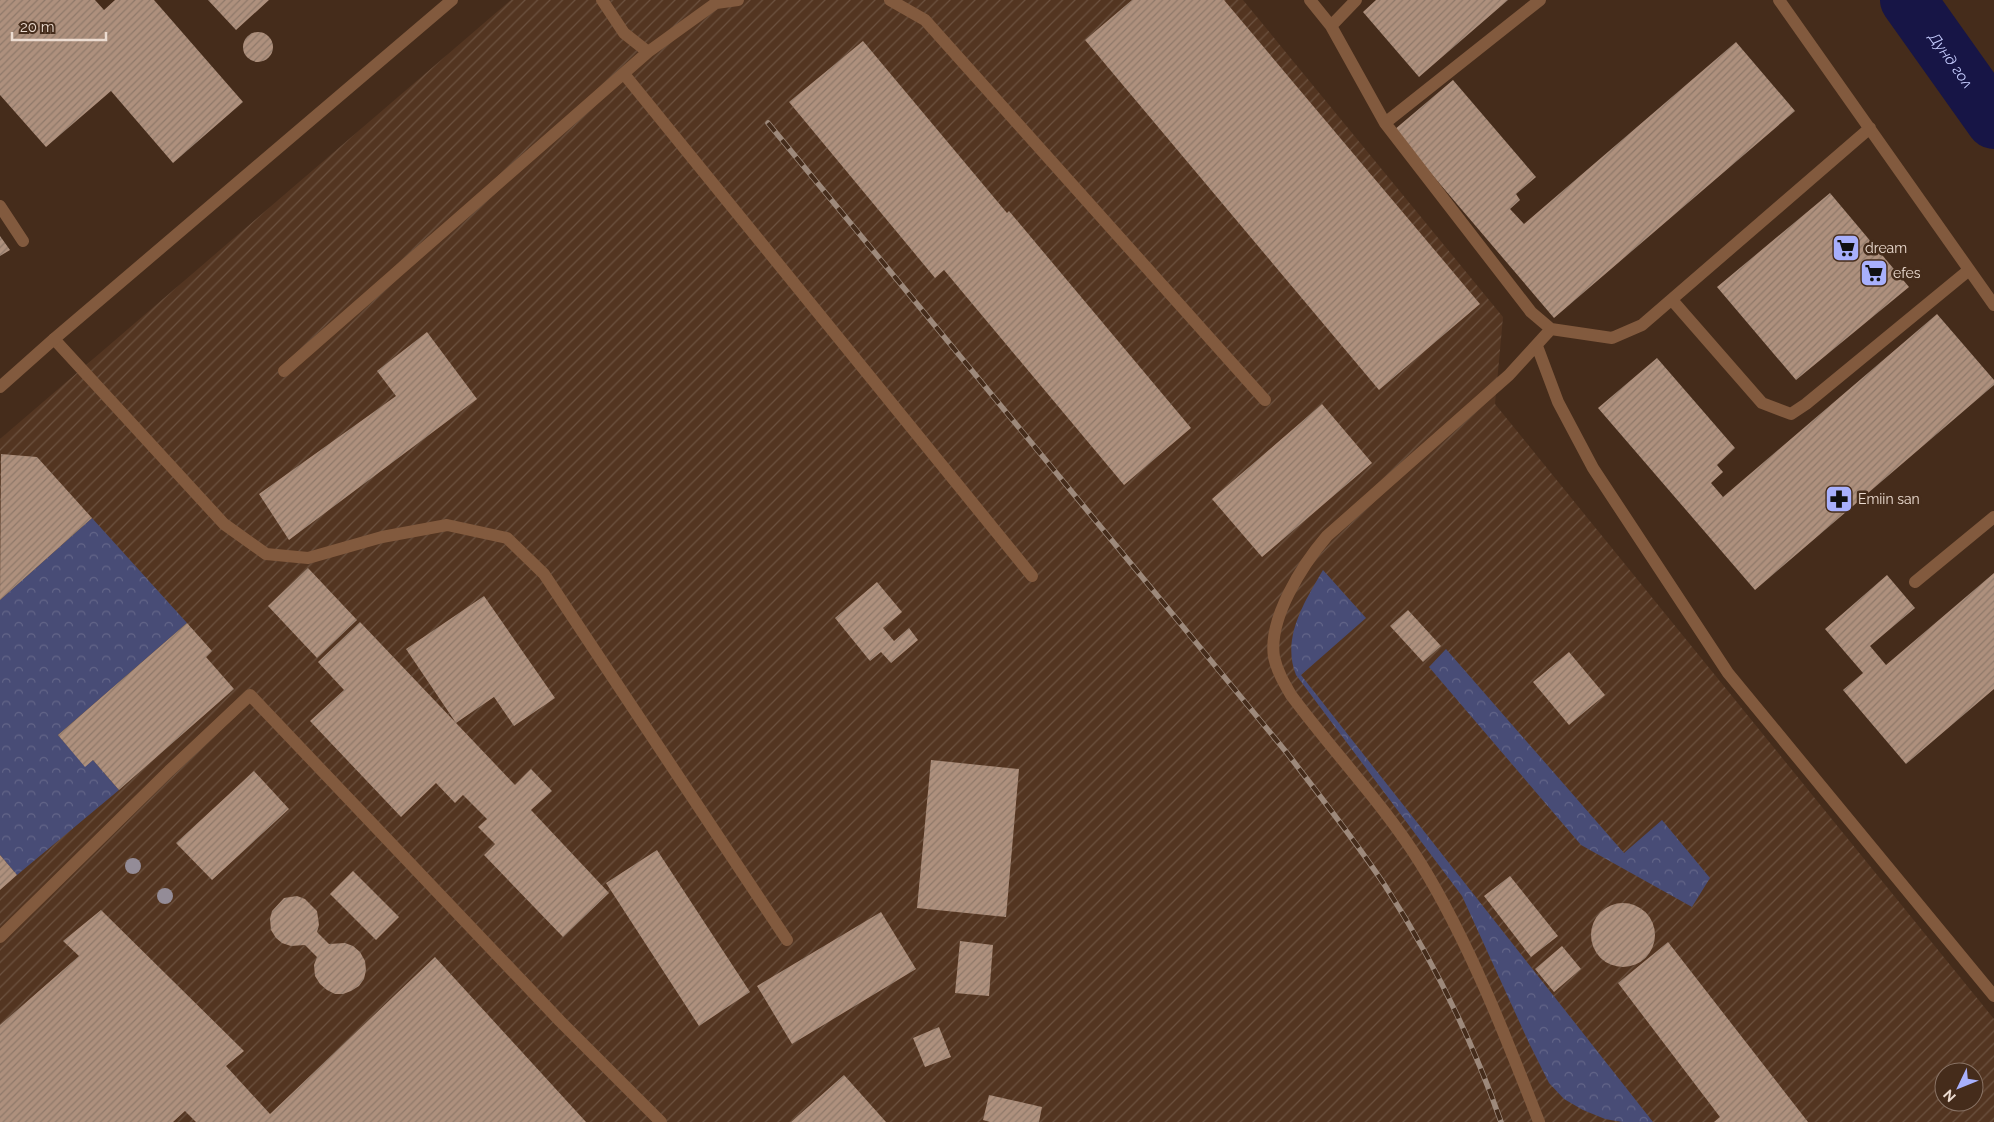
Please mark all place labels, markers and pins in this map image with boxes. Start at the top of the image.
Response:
supermarket icon: dream [1831,233,1861,263]
place label: dream [1865,240,1907,256]
supermarket icon: efes [1859,258,1889,288]
place label: efes [1893,265,1921,281]
pharmacy icon: Emiin san [1824,484,1854,514]
place label: Emiin san [1858,491,1920,507]

